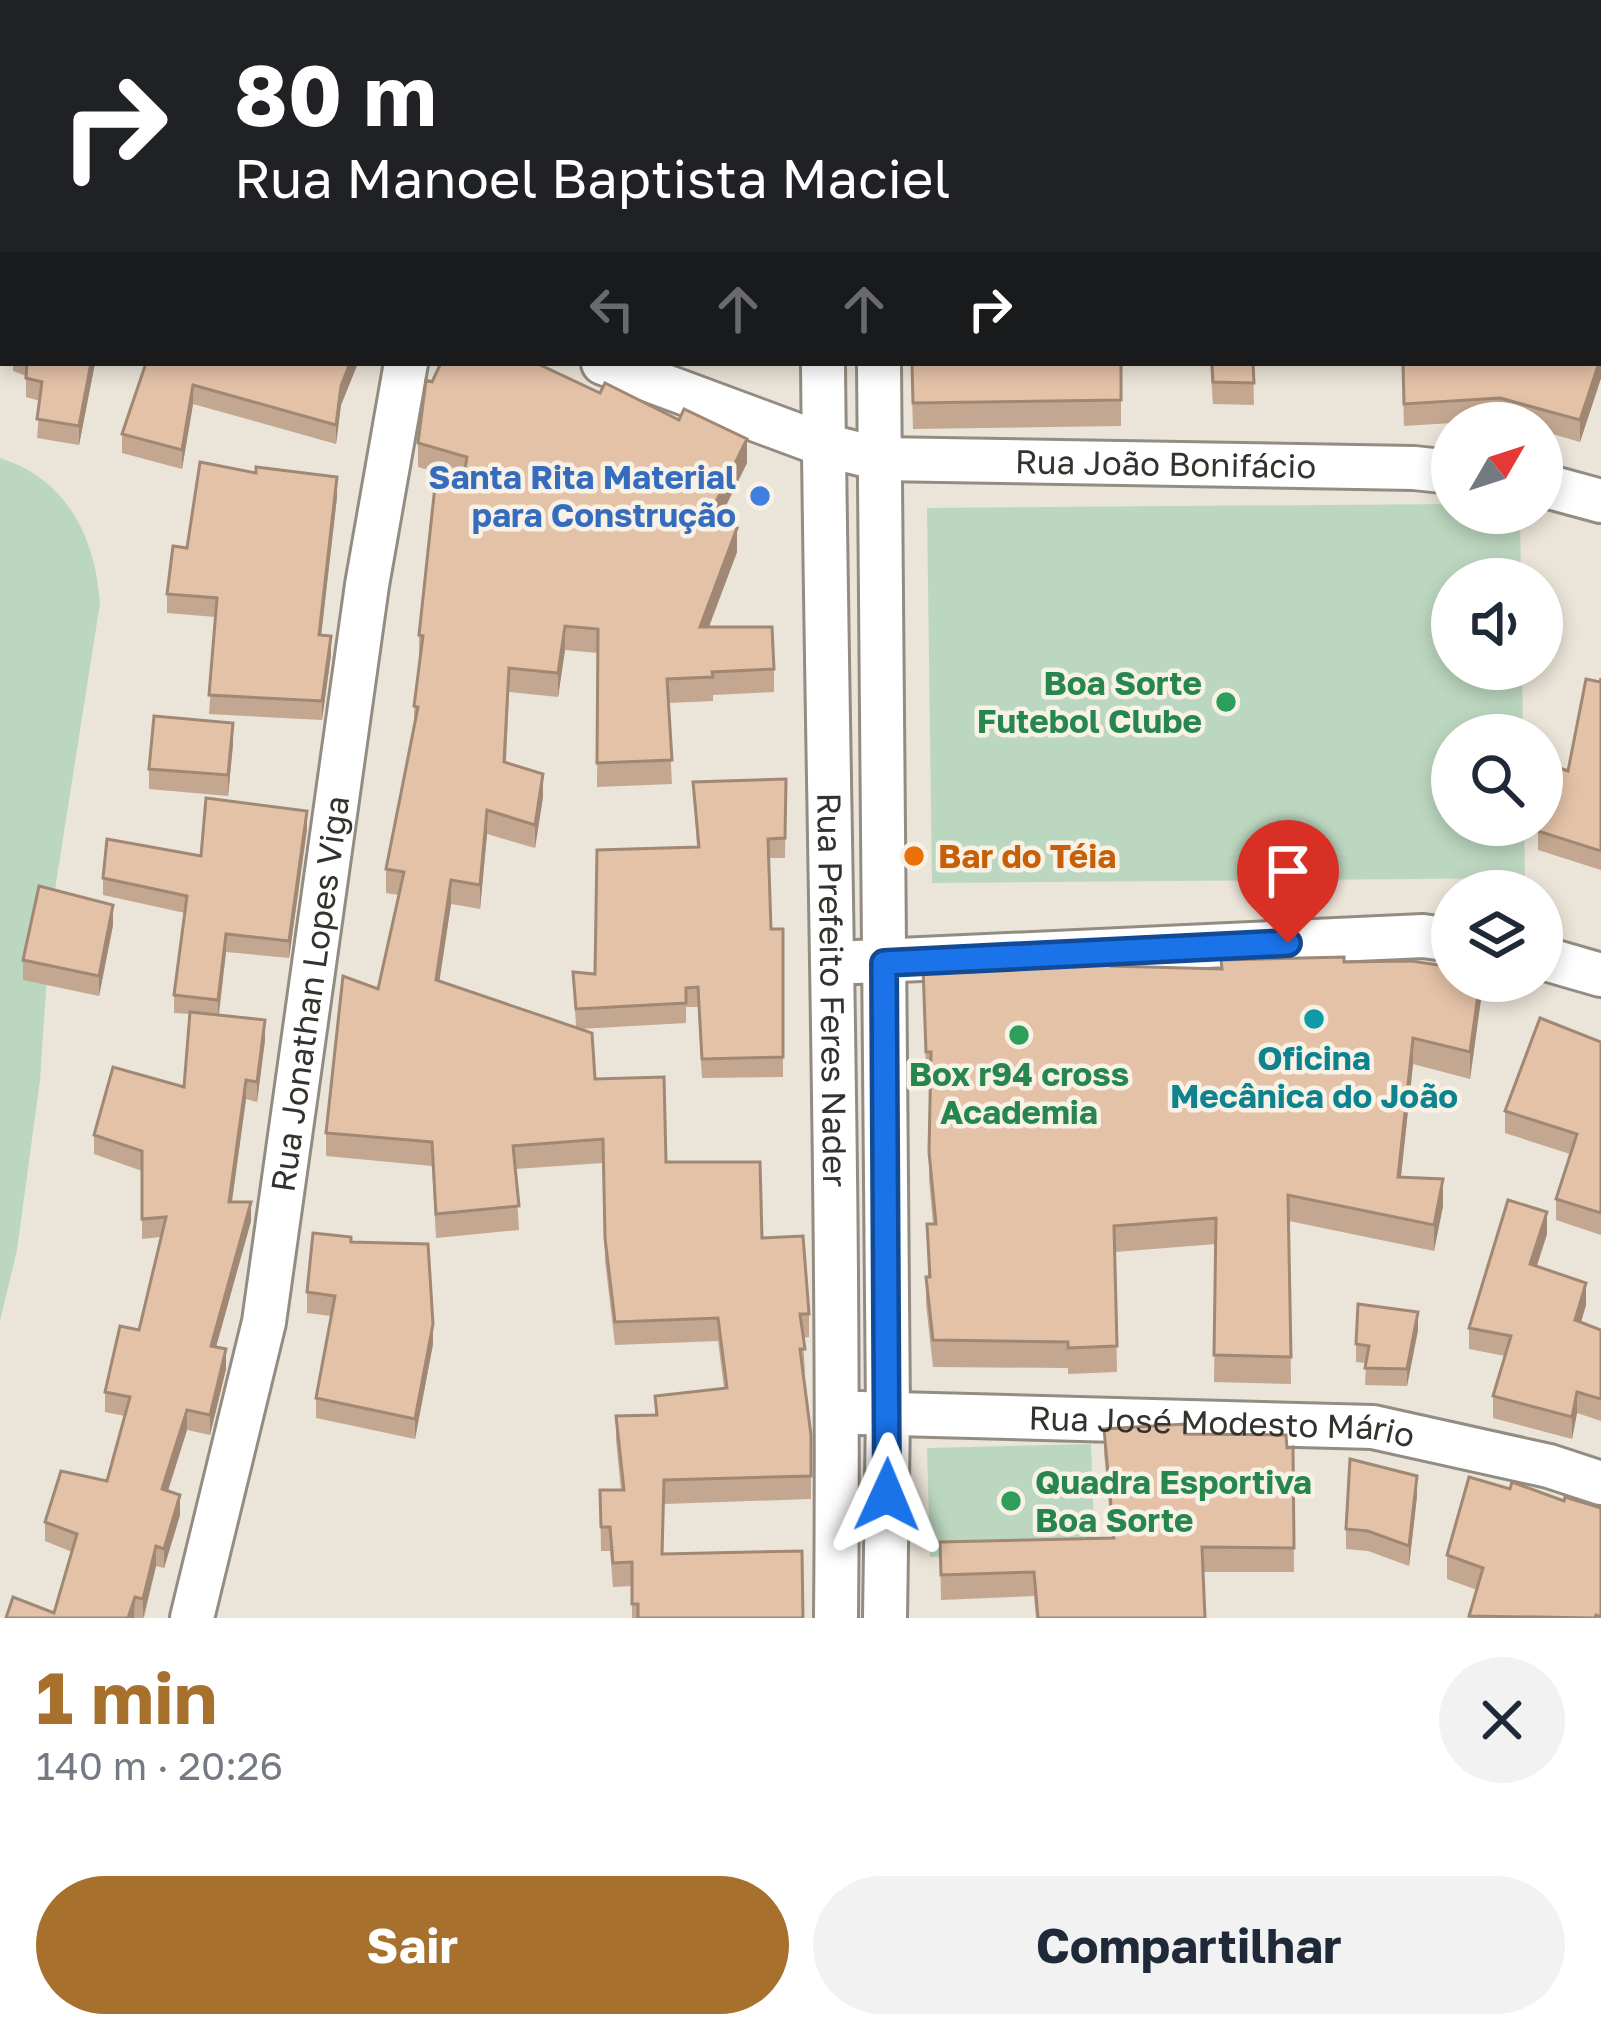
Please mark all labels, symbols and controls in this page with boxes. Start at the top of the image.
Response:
text: 80 m [234,44,437,144]
icon: right [36,48,192,204]
text: Rua Manoel Baptista Maciel [234,145,951,210]
icon: left [579,276,645,342]
icon: ahead [705,276,771,342]
icon: ahead [831,276,897,342]
icon: right [957,276,1023,342]
north arrow [1431,402,1563,534]
map controls [1431,402,1563,1002]
street label: Rua João Bonifácio [1015,441,1316,485]
place label: Santa Rita Material para Construção [428,457,736,534]
marker: Santa Rita Material para Construção [747,483,773,509]
button: sound [1431,558,1563,690]
place label: Boa Sorte Futebol Clube [977,663,1202,740]
marker: Boa Sorte Futebol Clube [1213,689,1239,715]
button: search [1431,714,1563,846]
street label: Rua Prefeito Feres Nader [810,792,855,1188]
street label: Rua Jonathan Lopes Viga [262,793,356,1194]
pin [1237,820,1339,943]
place label: Bar do Téia [938,836,1116,875]
icon: arrive [1255,838,1321,904]
marker: Bar do Téia [901,843,927,869]
button: layers [1431,870,1563,1002]
marker: Oficina Mecânica do João [1301,1006,1327,1032]
marker: Box r94 cross Academia [1006,1022,1032,1048]
place label: Oficina Mecânica do João [1170,1038,1458,1115]
place label: Box r94 cross Academia [909,1054,1129,1131]
street label: Rua José Modesto Mário [1028,1398,1418,1455]
position arrow [824,1432,950,1558]
place label: Quadra Esportiva Boa Sorte [1035,1462,1312,1539]
marker: Quadra Esportiva Boa Sorte [998,1488,1024,1514]
text: 1 min [36,1653,217,1740]
button: close [1439,1657,1565,1783]
text: 140 m · 20:26 [36,1742,283,1789]
button: Sair [36,1876,789,2014]
button: Compartilhar [813,1876,1565,2014]

